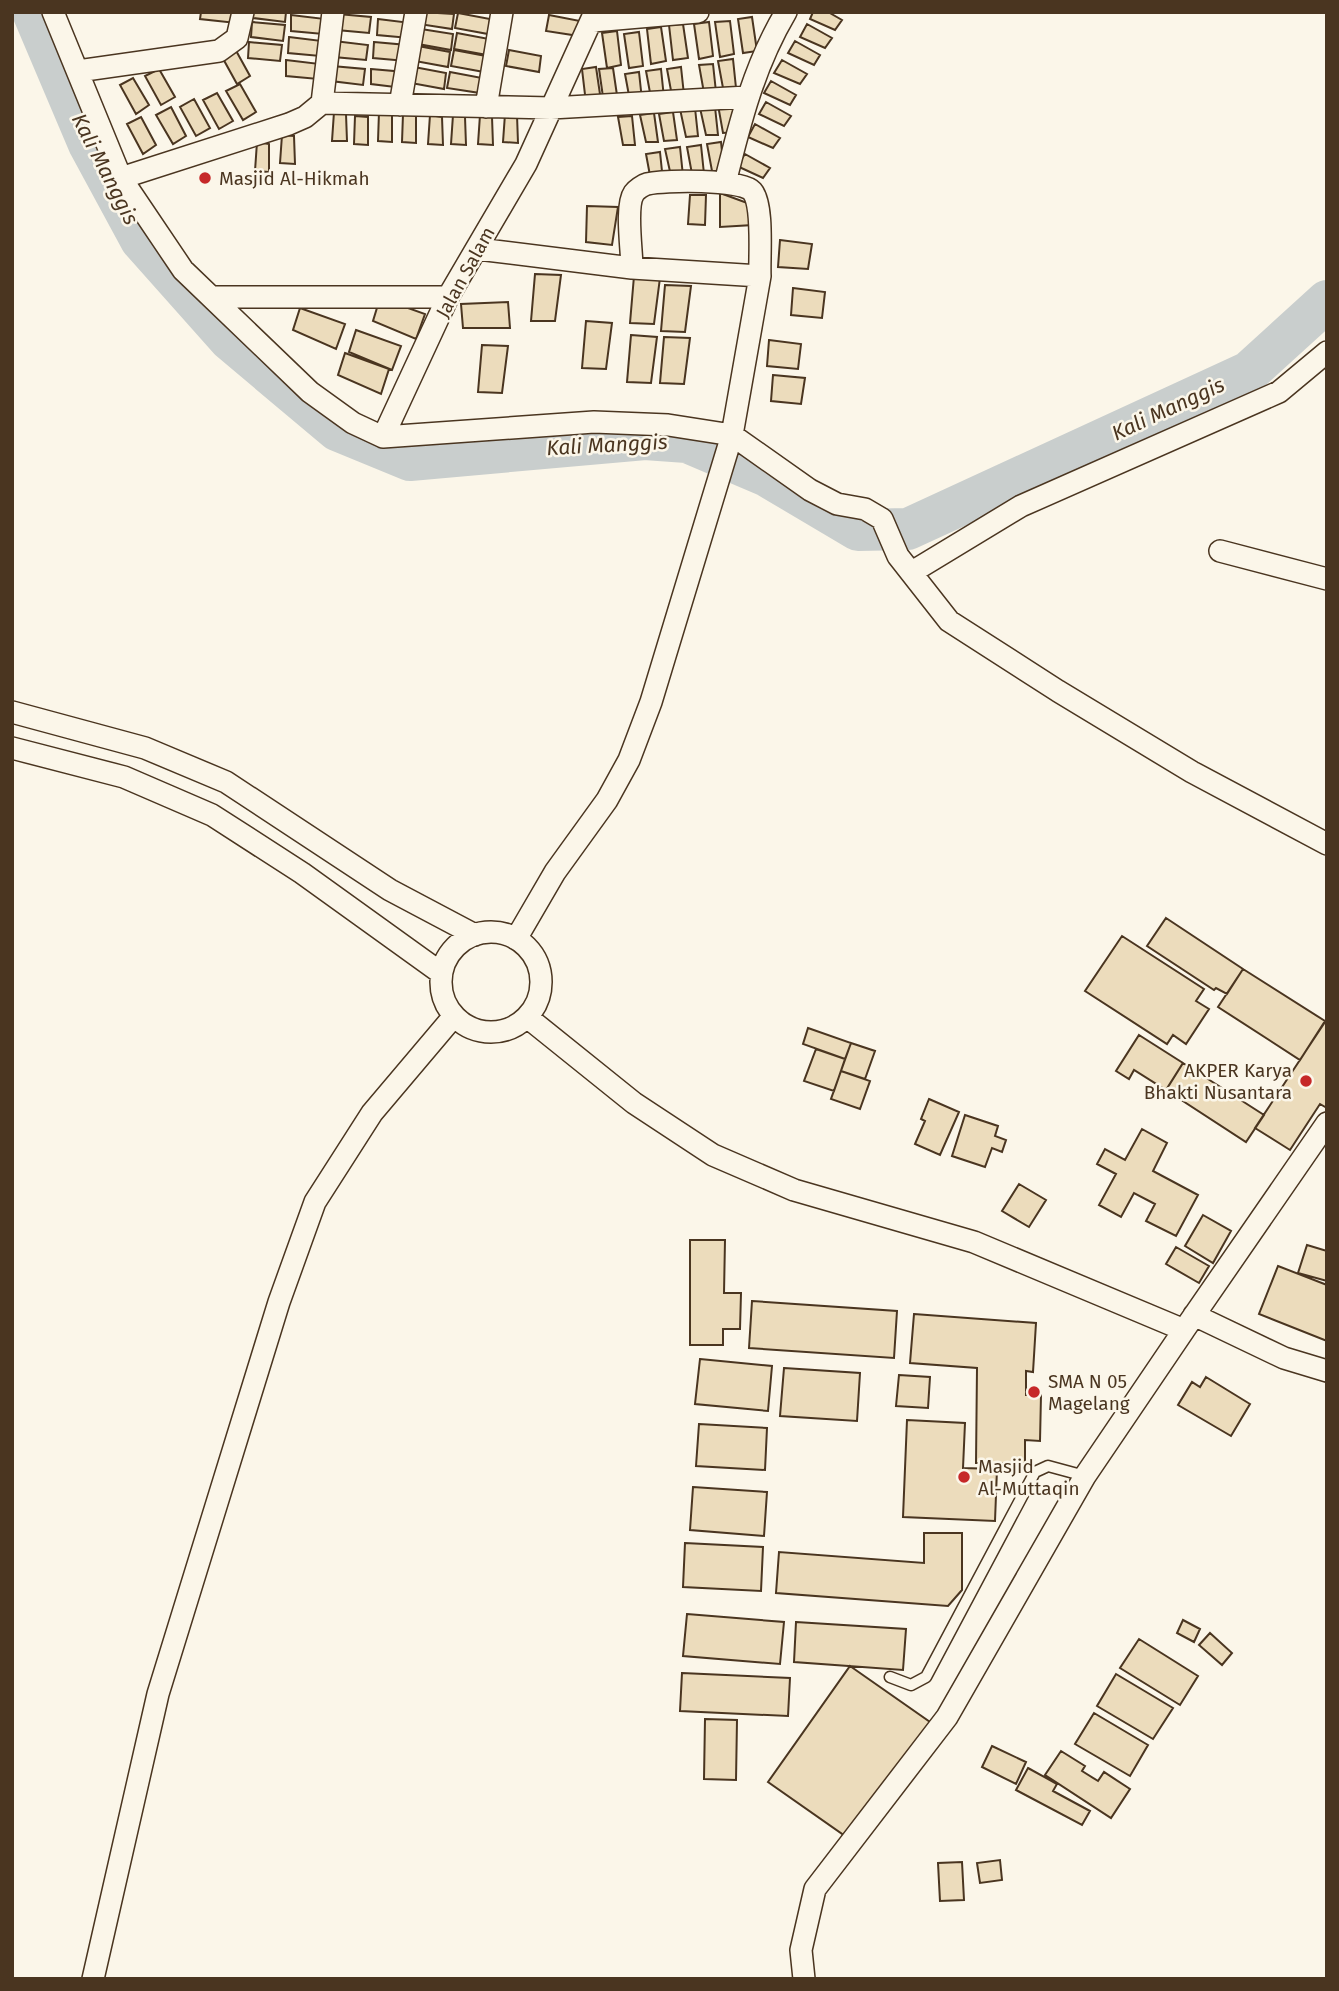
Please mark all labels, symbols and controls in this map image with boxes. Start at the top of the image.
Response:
water label: Kali Manggis [66,109,144,229]
place label: Masjid Al-Hikmah [219,167,370,190]
marker: Masjid Al-Hikmah [197,170,213,186]
street label: Jalan Salam [431,223,500,322]
water label: Kali Manggis [1107,371,1229,446]
water label: Kali Manggis [546,429,669,461]
place label: AKPER Karya Bhakti Nusantara [1144,1059,1292,1104]
marker: AKPER Karya Bhakti Nusantara [1298,1073,1314,1089]
place label: SMA N 05 Magelang [1048,1370,1130,1415]
marker: SMA N 05 Magelang [1026,1384,1042,1400]
place label: Masjid Al-Muttaqin [978,1455,1080,1500]
marker: Masjid Al-Muttaqin [956,1469,972,1485]

